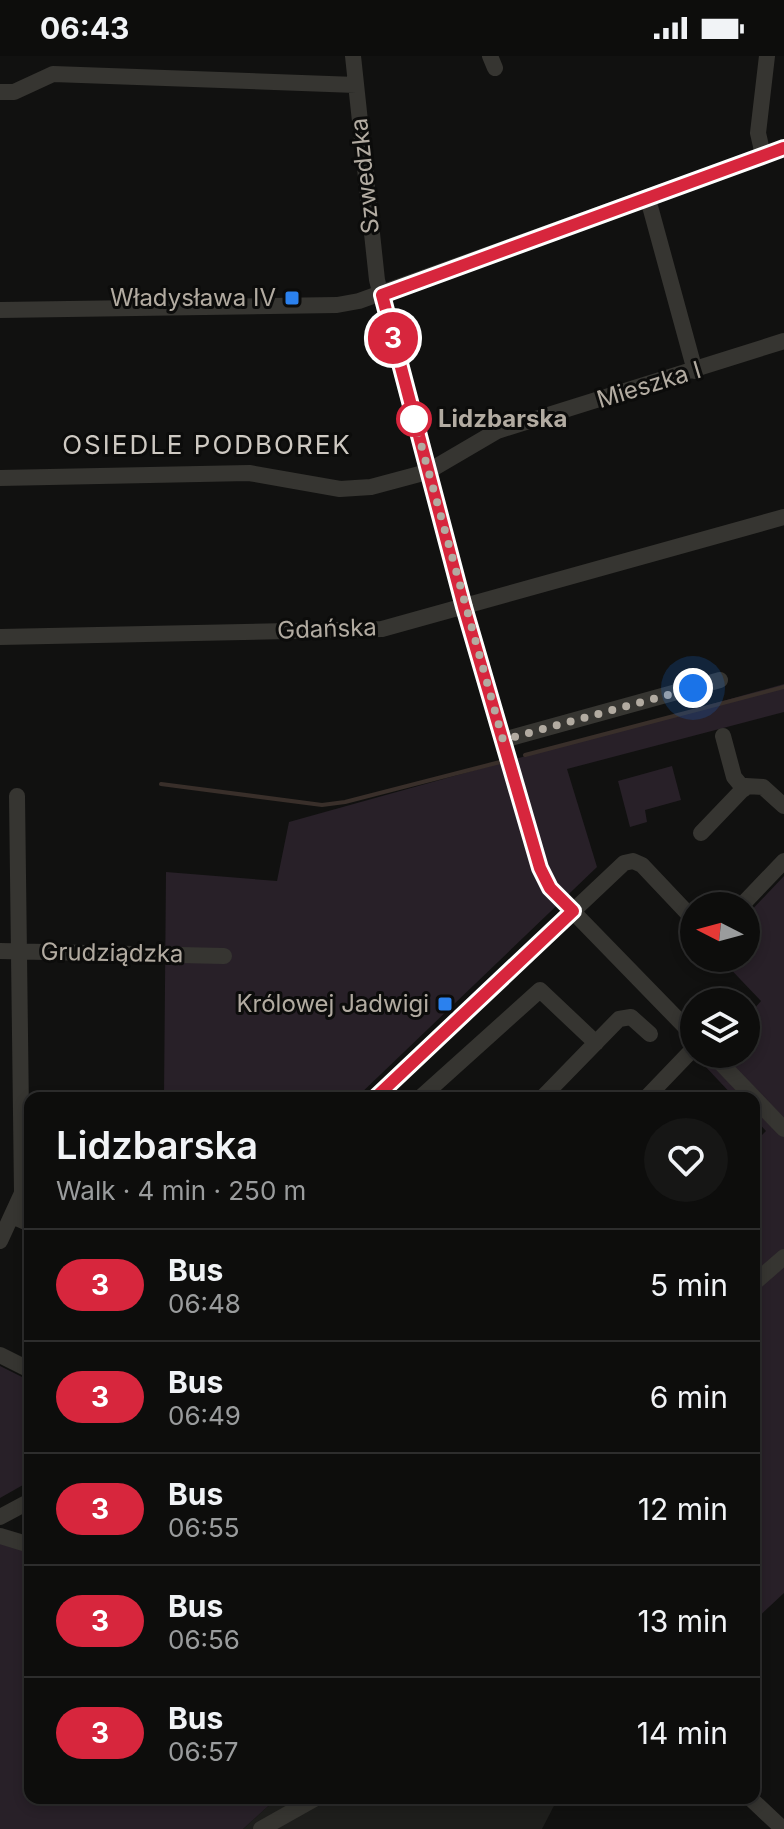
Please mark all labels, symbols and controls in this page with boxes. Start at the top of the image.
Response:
text: 06:43 [40,10,129,46]
street label: Szwedzka [344,117,385,235]
place label: Władysława IV [110,283,276,312]
marker: Władysława IV [283,289,301,307]
line badge: 3 [367,312,419,364]
text: 3 [384,321,402,355]
street label: Mieszka I [593,355,704,414]
marker: Lidzbarska [397,402,431,436]
place label: Lidzbarska [438,404,567,433]
district label: OSIEDLE PODBOREK [62,429,352,460]
street label: Gdańska [277,612,377,645]
your location [673,668,713,708]
north arrow [680,892,760,972]
map controls [680,892,760,1068]
street label: Grudziądzka [40,937,184,968]
button: layers [680,988,760,1068]
place label: Królowej Jadwigi [236,989,429,1018]
marker: Królowej Jadwigi [436,995,454,1013]
button: heart [644,1118,728,1202]
text: Lidzbarska [56,1122,258,1168]
text: Walk · 4 min · 250 m [56,1175,306,1206]
text: Bus [168,1252,223,1288]
text: 5 min [650,1267,728,1303]
text: 3 [91,1268,109,1302]
text: 06:48 [168,1288,241,1319]
text: Bus [168,1364,223,1400]
text: 6 min [650,1379,728,1415]
text: 3 [91,1380,109,1414]
text: 06:49 [168,1400,241,1431]
text: Bus [168,1476,223,1512]
text: 12 min [638,1491,728,1527]
text: 3 [91,1492,109,1526]
text: 06:55 [168,1512,240,1543]
text: Bus [168,1588,223,1624]
text: 13 min [638,1603,728,1639]
text: 3 [91,1604,109,1638]
text: 06:56 [168,1624,240,1655]
text: Bus [168,1700,223,1736]
text: 14 min [637,1715,728,1751]
text: 3 [91,1716,109,1750]
text: 06:57 [168,1736,239,1767]

